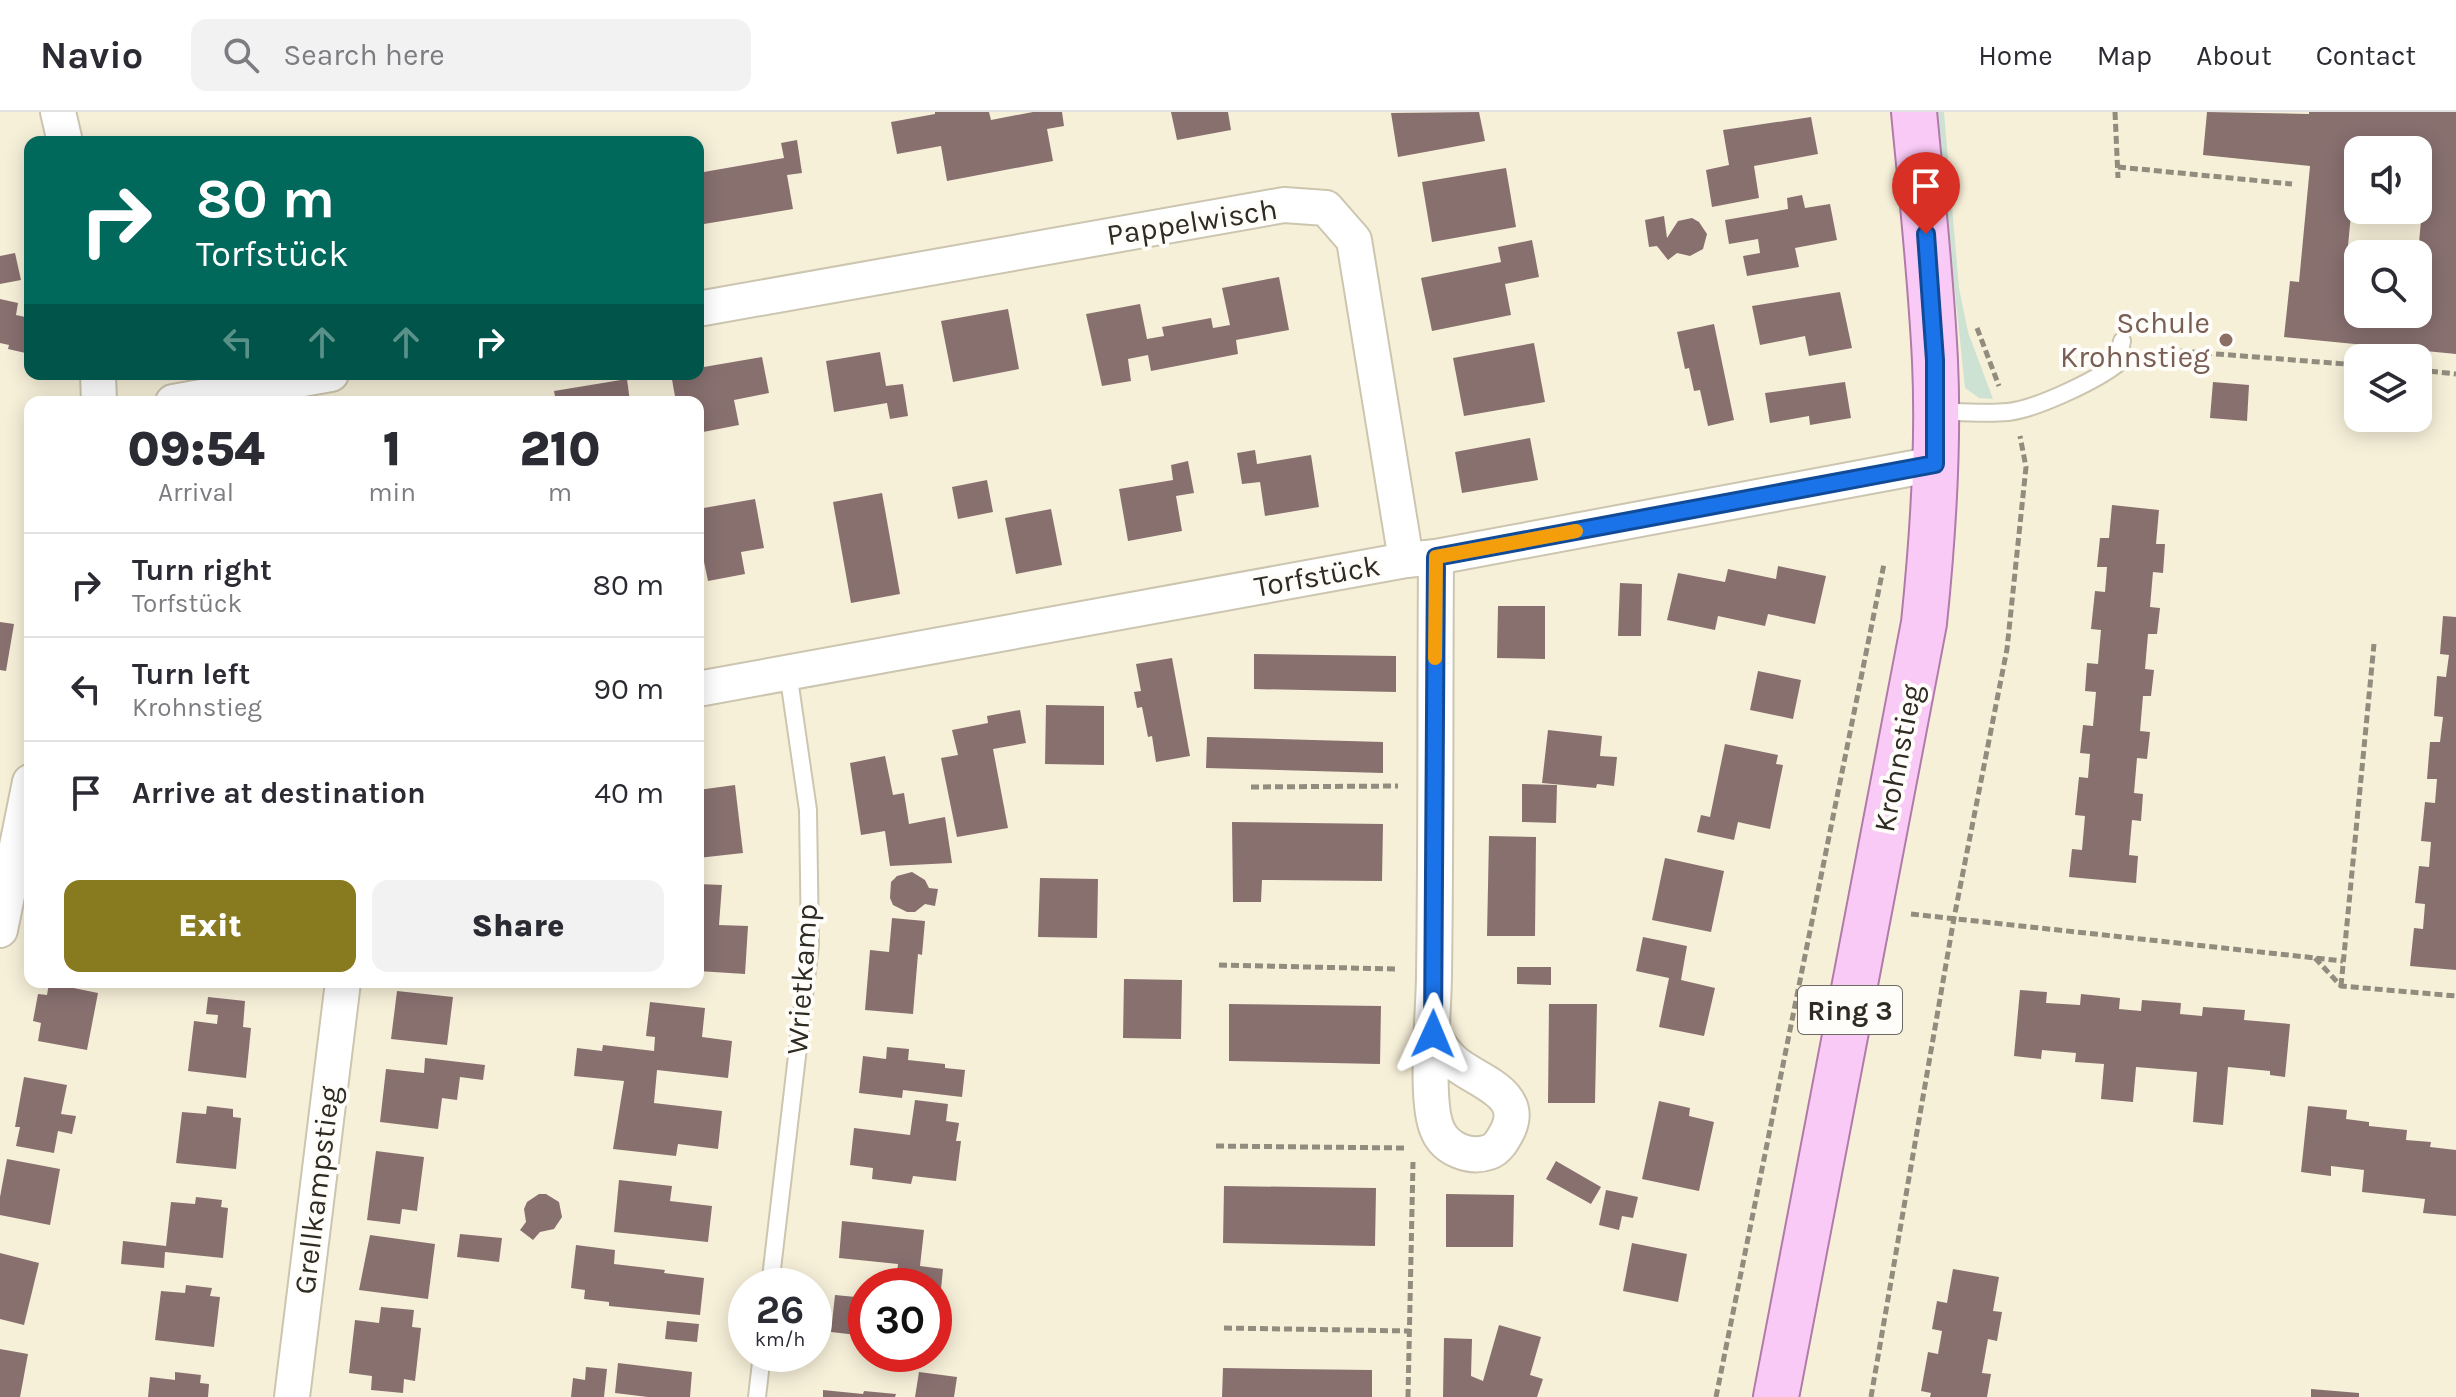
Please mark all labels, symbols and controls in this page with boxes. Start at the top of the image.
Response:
search box [191,19,751,91]
text: Navio [40,33,143,78]
icon: search [219,33,263,77]
text: Search here [283,37,445,73]
text: Home [1978,39,2053,72]
text: Map [2097,39,2152,72]
text: About [2196,39,2272,72]
text: Contact [2316,39,2416,72]
map controls [2344,136,2432,432]
button: sound [2344,136,2432,224]
pin [1892,152,1960,234]
icon: arrive [1904,164,1948,208]
text: 80 m [196,166,335,231]
icon: right [64,168,168,272]
street label: Pappelwisch [1104,191,1280,253]
text: Torfstück [196,233,348,275]
button: search [2344,240,2432,328]
place label: Schule Krohnstieg [2060,305,2210,375]
icon: left [216,320,260,364]
icon: ahead [300,320,344,364]
icon: ahead [384,320,428,364]
icon: right [468,320,512,364]
marker: Schule Krohnstieg [2217,331,2235,349]
button: layers [2344,344,2432,432]
text: 09:54 [127,421,265,477]
text: 1 [383,421,401,477]
text: 210 [519,421,601,477]
text: Arrival [158,477,234,508]
text: min [368,477,416,508]
text: m [548,477,572,508]
street label: Torfstück [1251,547,1383,605]
text: Turn right [132,552,272,588]
icon: right [64,563,108,607]
text: 80 m [593,567,664,603]
text: Torfstück [132,588,242,619]
text: Turn left [132,656,250,692]
icon: left [64,667,108,711]
text: 90 m [594,671,664,707]
street label: Krohnstieg [1866,681,1930,835]
text: Krohnstieg [132,692,262,723]
icon: arrive [64,771,108,815]
text: Arrive at destination [132,775,426,811]
text: 40 m [594,775,664,811]
button: Exit [64,880,356,972]
button: Share [372,880,664,972]
street label: Wrietkamp [779,902,825,1056]
road number: Ring 3 [1798,986,1902,1034]
position arrow [1391,992,1475,1076]
street label: Grellkampstieg [286,1084,348,1296]
speed limit sign: 30 [848,1268,952,1372]
text: 26 [756,1286,804,1333]
text: km/h [755,1328,805,1351]

